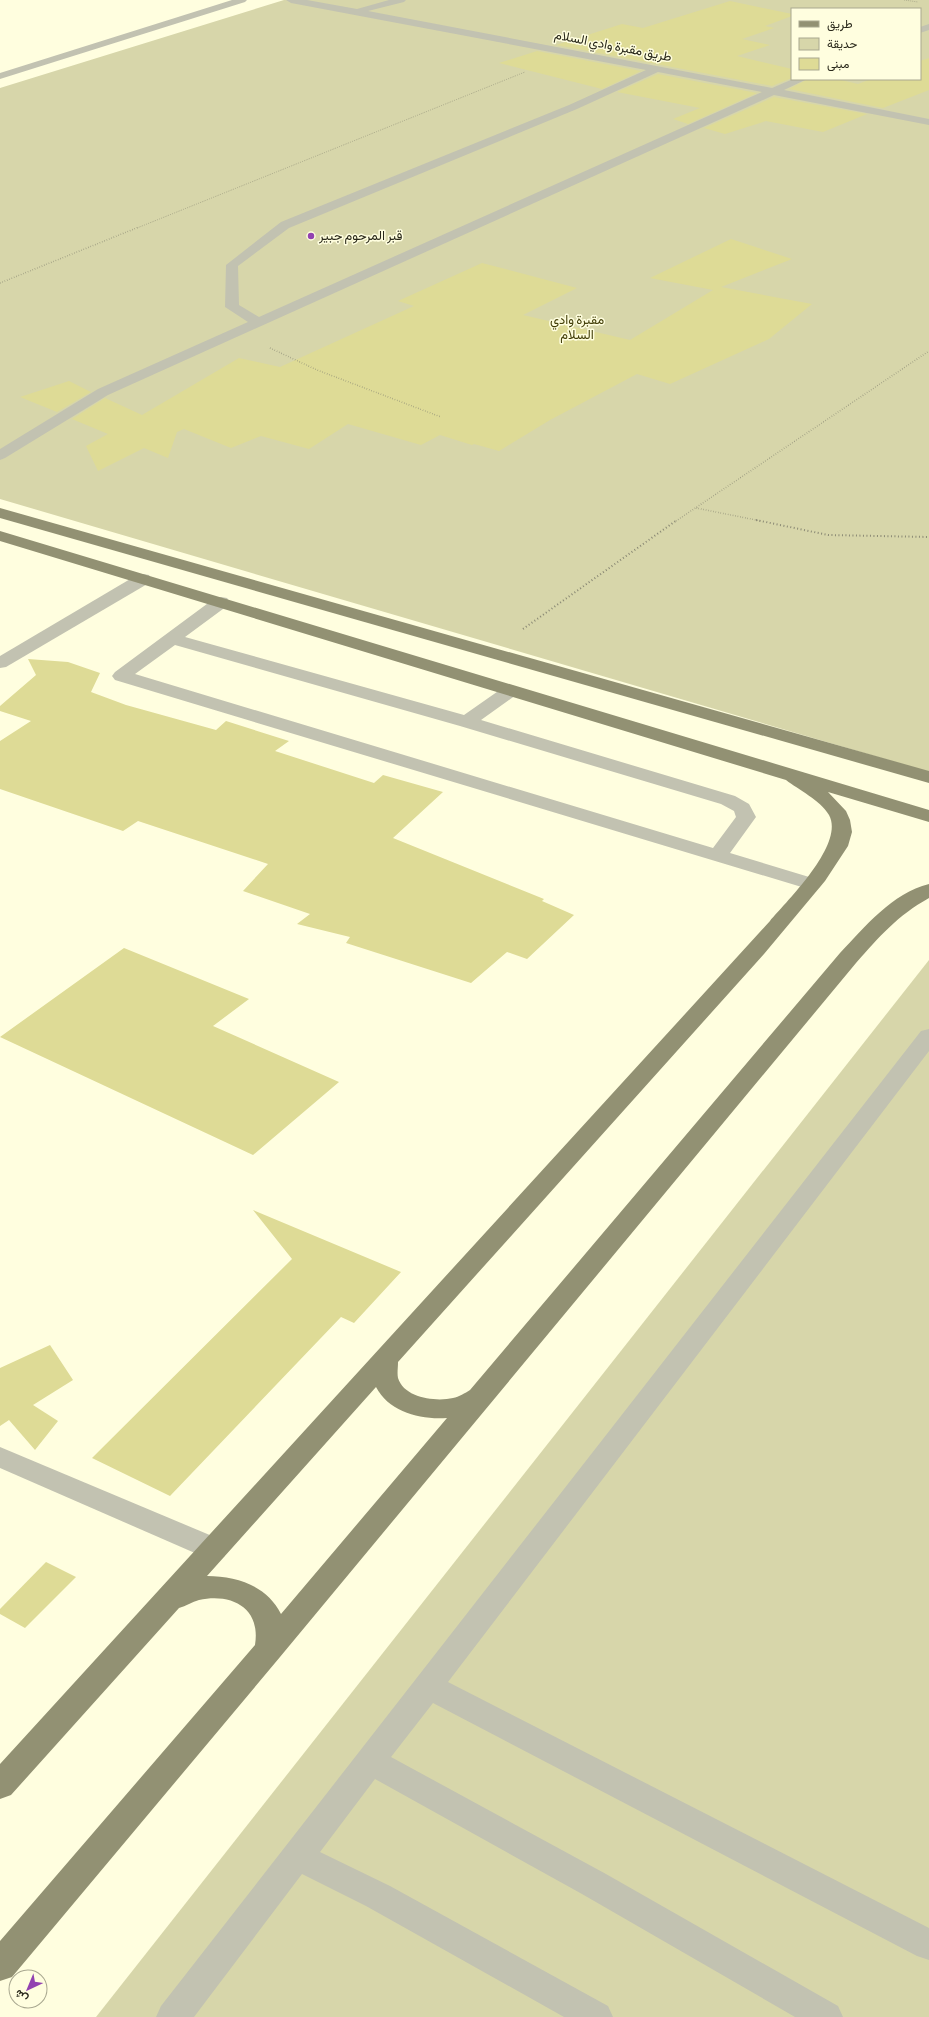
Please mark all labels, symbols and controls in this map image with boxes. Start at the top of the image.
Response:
legend [791,8,921,80]
text: طريق [827,17,853,32]
street label: طريق مقبرة وادي السلام [553,27,673,67]
text: حديقة [827,37,857,52]
text: مبنى [827,57,849,72]
place label: قبر المرحوم جبير [318,228,403,244]
marker: قبر المرحوم جبير [306,231,316,241]
park label: مقبرة وادي السلام [550,312,604,343]
north arrow [8,1969,48,2009]
text: ش [12,1987,31,2005]

